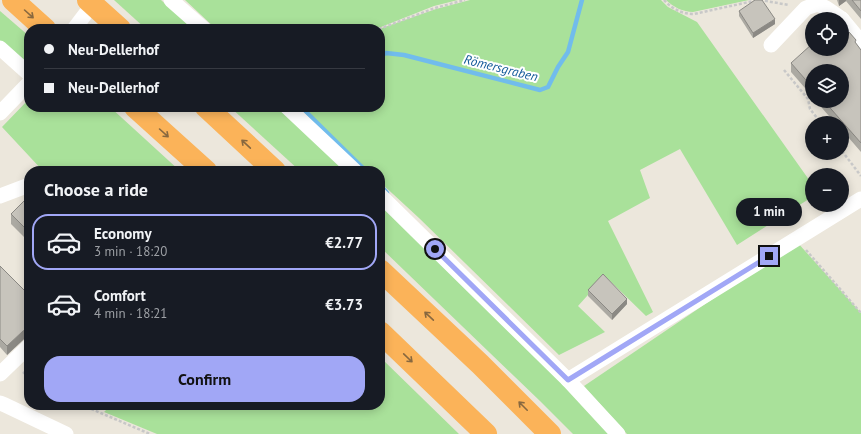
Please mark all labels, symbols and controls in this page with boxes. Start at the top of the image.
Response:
one-way arrow [24,10,34,19]
map controls [805,12,849,212]
button: locate [805,12,849,56]
text: Neu-Dellerhof [68,40,159,59]
water label: Römersgraben [462,51,540,85]
button: layers [805,64,849,108]
text: Neu-Dellerhof [68,78,159,97]
button: + [805,116,849,160]
one-way arrow [159,128,169,138]
one-way arrow [241,140,251,149]
button: − [805,168,849,212]
text: Choose a ride [44,178,148,201]
callout: 1 min [736,198,802,226]
text: 1 min [753,203,785,220]
icon: car [46,224,82,260]
text: Economy [94,224,152,243]
text: €2.77 [325,233,363,252]
route start [426,240,444,258]
text: 3 min · 18:20 [94,243,167,260]
route end [760,247,778,265]
icon: car [46,286,82,322]
text: Comfort [94,286,146,305]
text: €3.73 [325,295,363,314]
text: 4 min · 18:21 [94,305,167,322]
one-way arrow [424,311,434,321]
one-way arrow [403,354,413,363]
button: Confirm [44,356,365,402]
one-way arrow [518,401,528,411]

